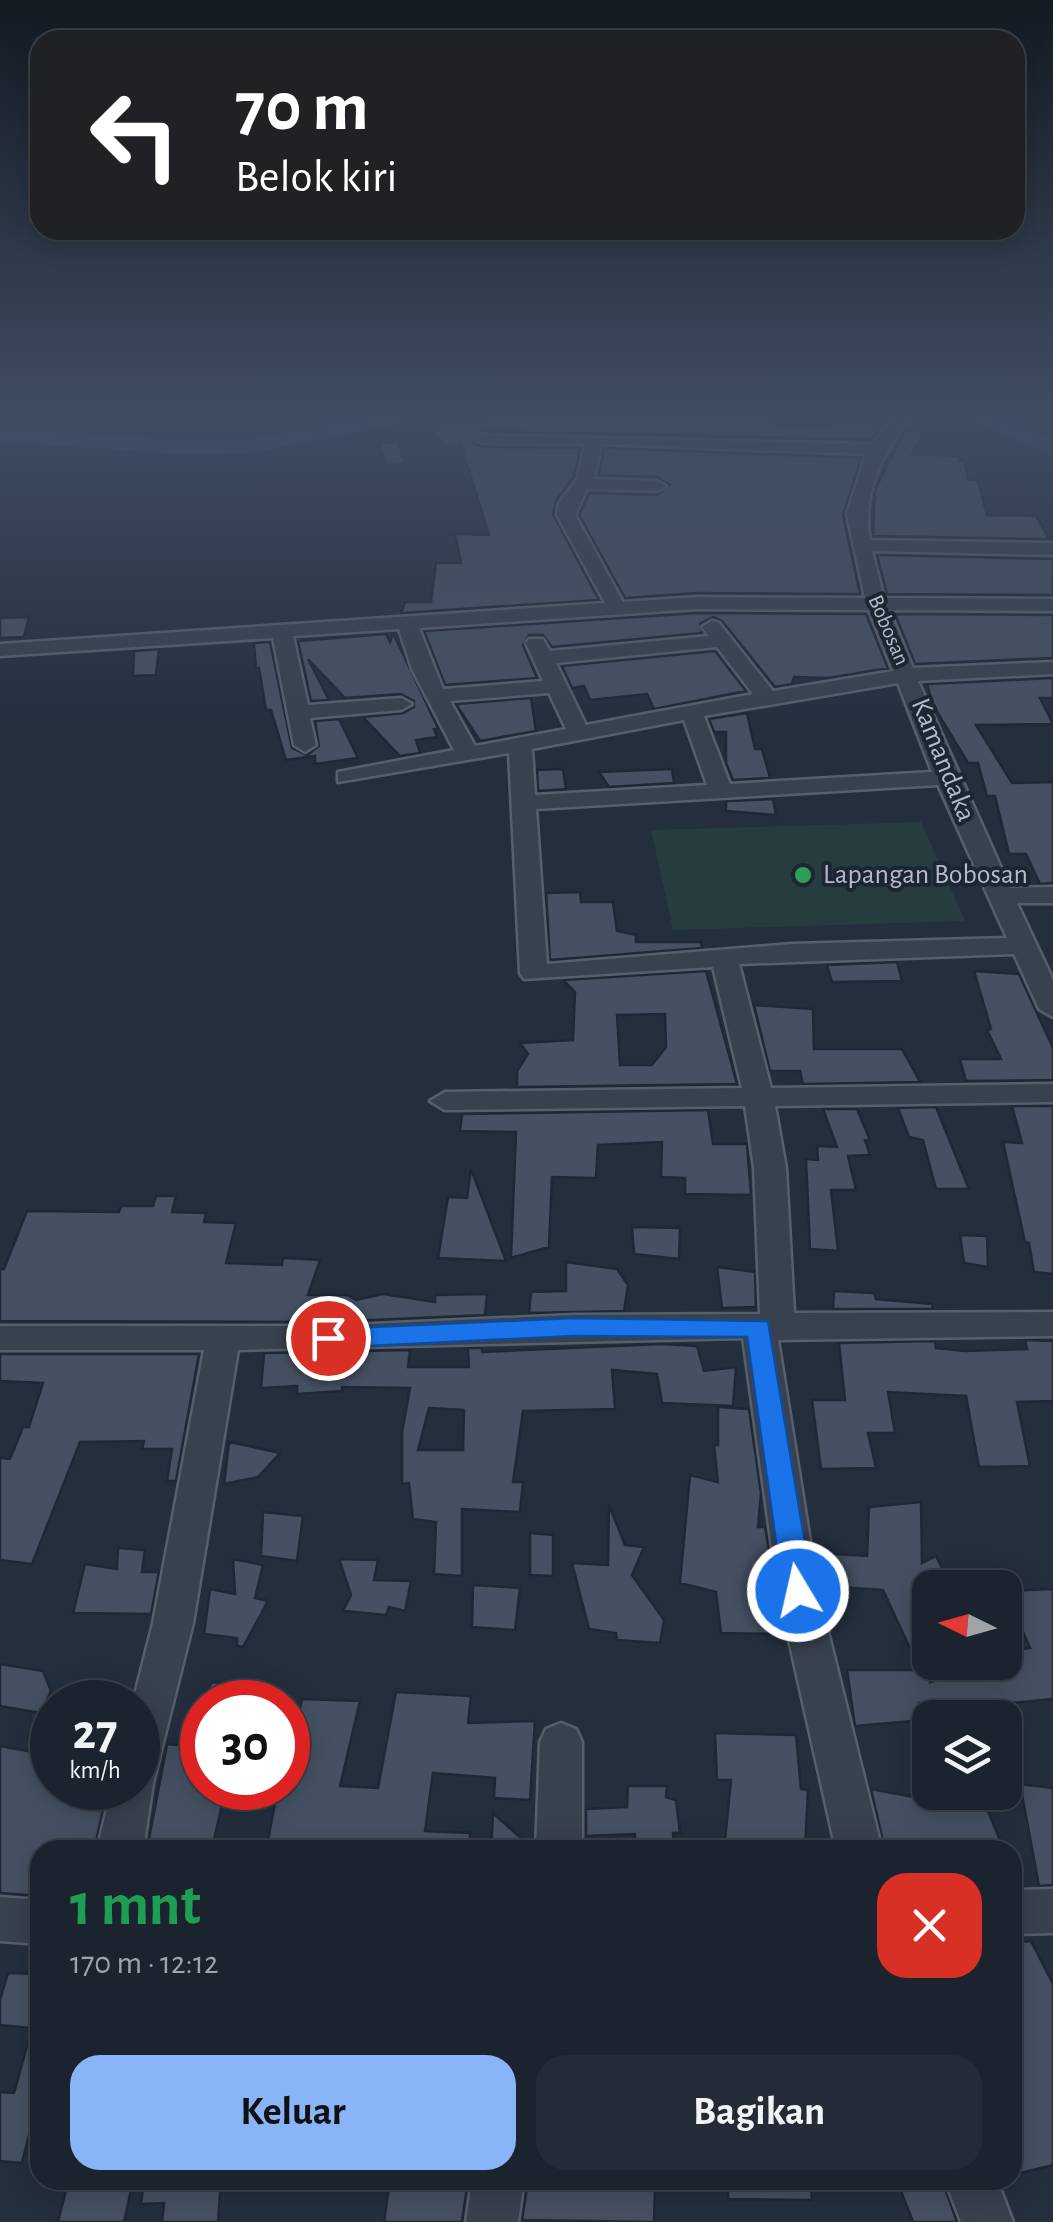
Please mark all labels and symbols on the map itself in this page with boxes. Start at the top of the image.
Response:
street label: Bobosan [864,592,914,668]
street label: Kamandaka [906,695,980,825]
place label: Lapangan Bobosan [823,861,1028,889]
marker: Lapangan Bobosan [792,864,814,886]
pin [286,1296,371,1381]
position arrow [746,1539,850,1643]
north arrow [912,1570,1022,1680]
speed limit sign: 30 [180,1680,310,1810]

